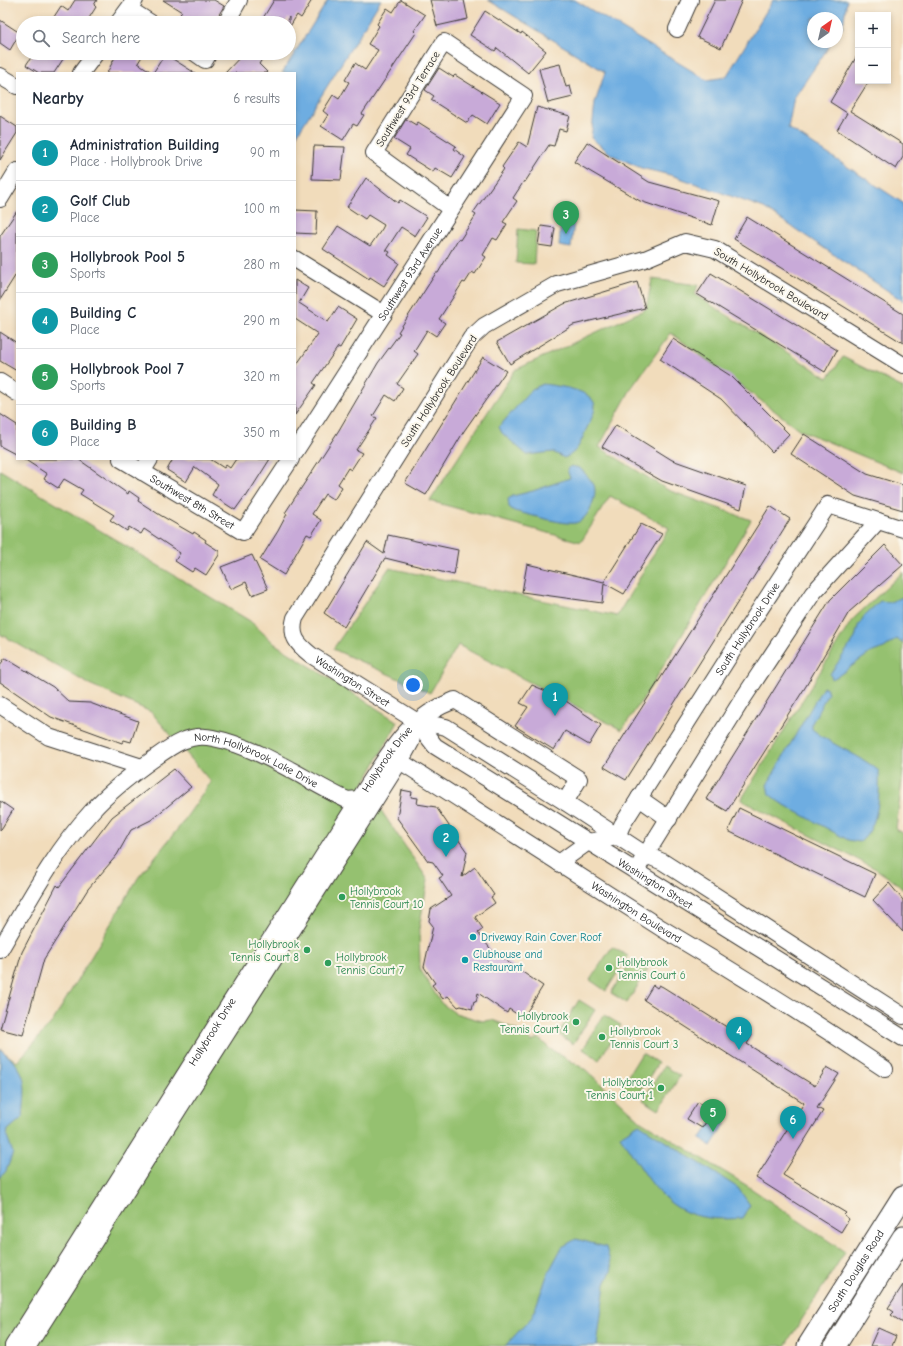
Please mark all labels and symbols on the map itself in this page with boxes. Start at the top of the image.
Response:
north arrow [807,12,843,48]
street label: Southwest 93rd Terrace [373,48,443,149]
pin: 3 [553,201,579,234]
street label: Southwest 93rd Avenue [375,224,445,323]
street label: South Hollybrook Boulevard [712,245,830,323]
street label: South Hollybrook Boulevard [398,333,480,449]
street label: Southwest 8th Street [148,471,237,532]
street label: South Hollybrook Drive [712,579,782,678]
street label: Washington Street [313,653,393,710]
your location [403,675,423,695]
pin: 1 [542,683,568,716]
street label: Hollybrook Drive [359,723,415,794]
street label: North Hollybrook Lake Drive [194,730,321,790]
pin: 2 [433,824,459,857]
street label: Washington Street [616,855,696,912]
street label: Washington Boulevard [589,879,684,945]
place label: Hollybrook Tennis Court 10 [350,885,424,911]
marker: Hollybrook Tennis Court 10 [337,892,347,902]
place label: Driveway Rain Cover Roof [481,931,602,944]
marker: Driveway Rain Cover Roof [468,932,478,942]
place label: Hollybrook Tennis Court 8 [231,938,300,964]
marker: Hollybrook Tennis Court 8 [302,945,312,955]
place label: Clubhouse and Restaurant [473,948,542,974]
place label: Hollybrook Tennis Court 7 [336,951,404,977]
marker: Clubhouse and Restaurant [460,955,470,965]
place label: Hollybrook Tennis Court 6 [617,956,686,982]
marker: Hollybrook Tennis Court 7 [323,958,333,968]
marker: Hollybrook Tennis Court 6 [604,963,614,973]
street label: Hollybrook Drive [186,995,239,1068]
place label: Hollybrook Tennis Court 4 [500,1010,569,1036]
marker: Hollybrook Tennis Court 4 [571,1017,581,1027]
pin: 4 [726,1017,752,1050]
place label: Hollybrook Tennis Court 3 [610,1025,678,1051]
marker: Hollybrook Tennis Court 3 [597,1032,607,1042]
place label: Hollybrook Tennis Court 1 [586,1076,654,1102]
marker: Hollybrook Tennis Court 1 [656,1083,666,1093]
pin: 5 [700,1099,726,1132]
pin: 6 [780,1106,806,1139]
street label: South Douglas Road [825,1227,887,1314]

